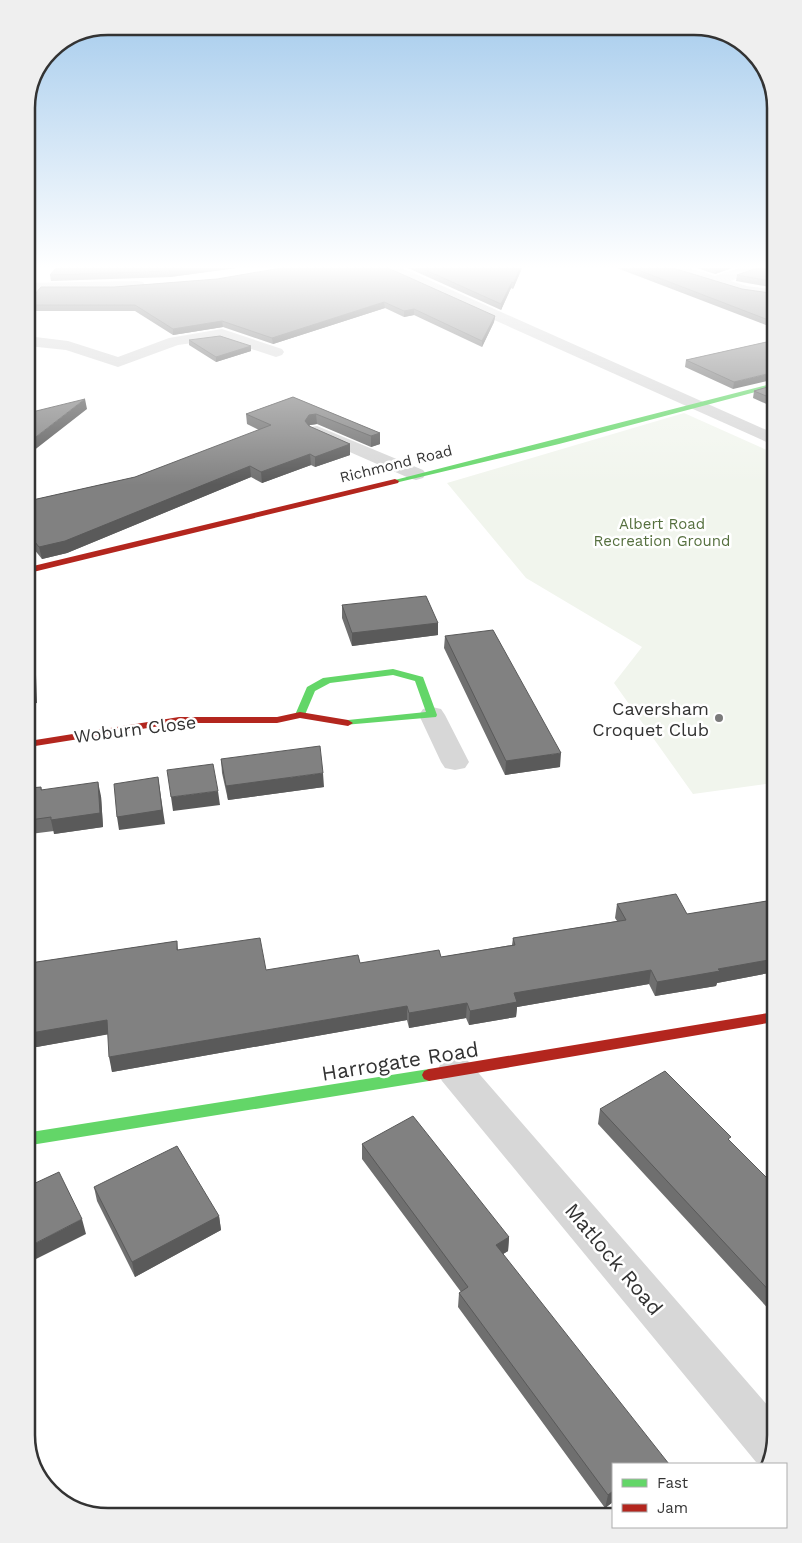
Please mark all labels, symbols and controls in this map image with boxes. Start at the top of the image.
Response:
street label: Richmond Road [338,441,454,487]
park label: Albert Road Recreation Ground [594,515,730,550]
place label: Caversham Croquet Club [592,698,709,740]
street label: Woburn Close [73,711,197,747]
marker: Caversham Croquet Club [713,712,725,724]
street label: Harrogate Road [320,1036,480,1086]
street label: Matlock Road [560,1198,668,1320]
legend [612,1463,787,1528]
text: Fast [657,1474,689,1492]
text: Jam [657,1499,688,1517]

